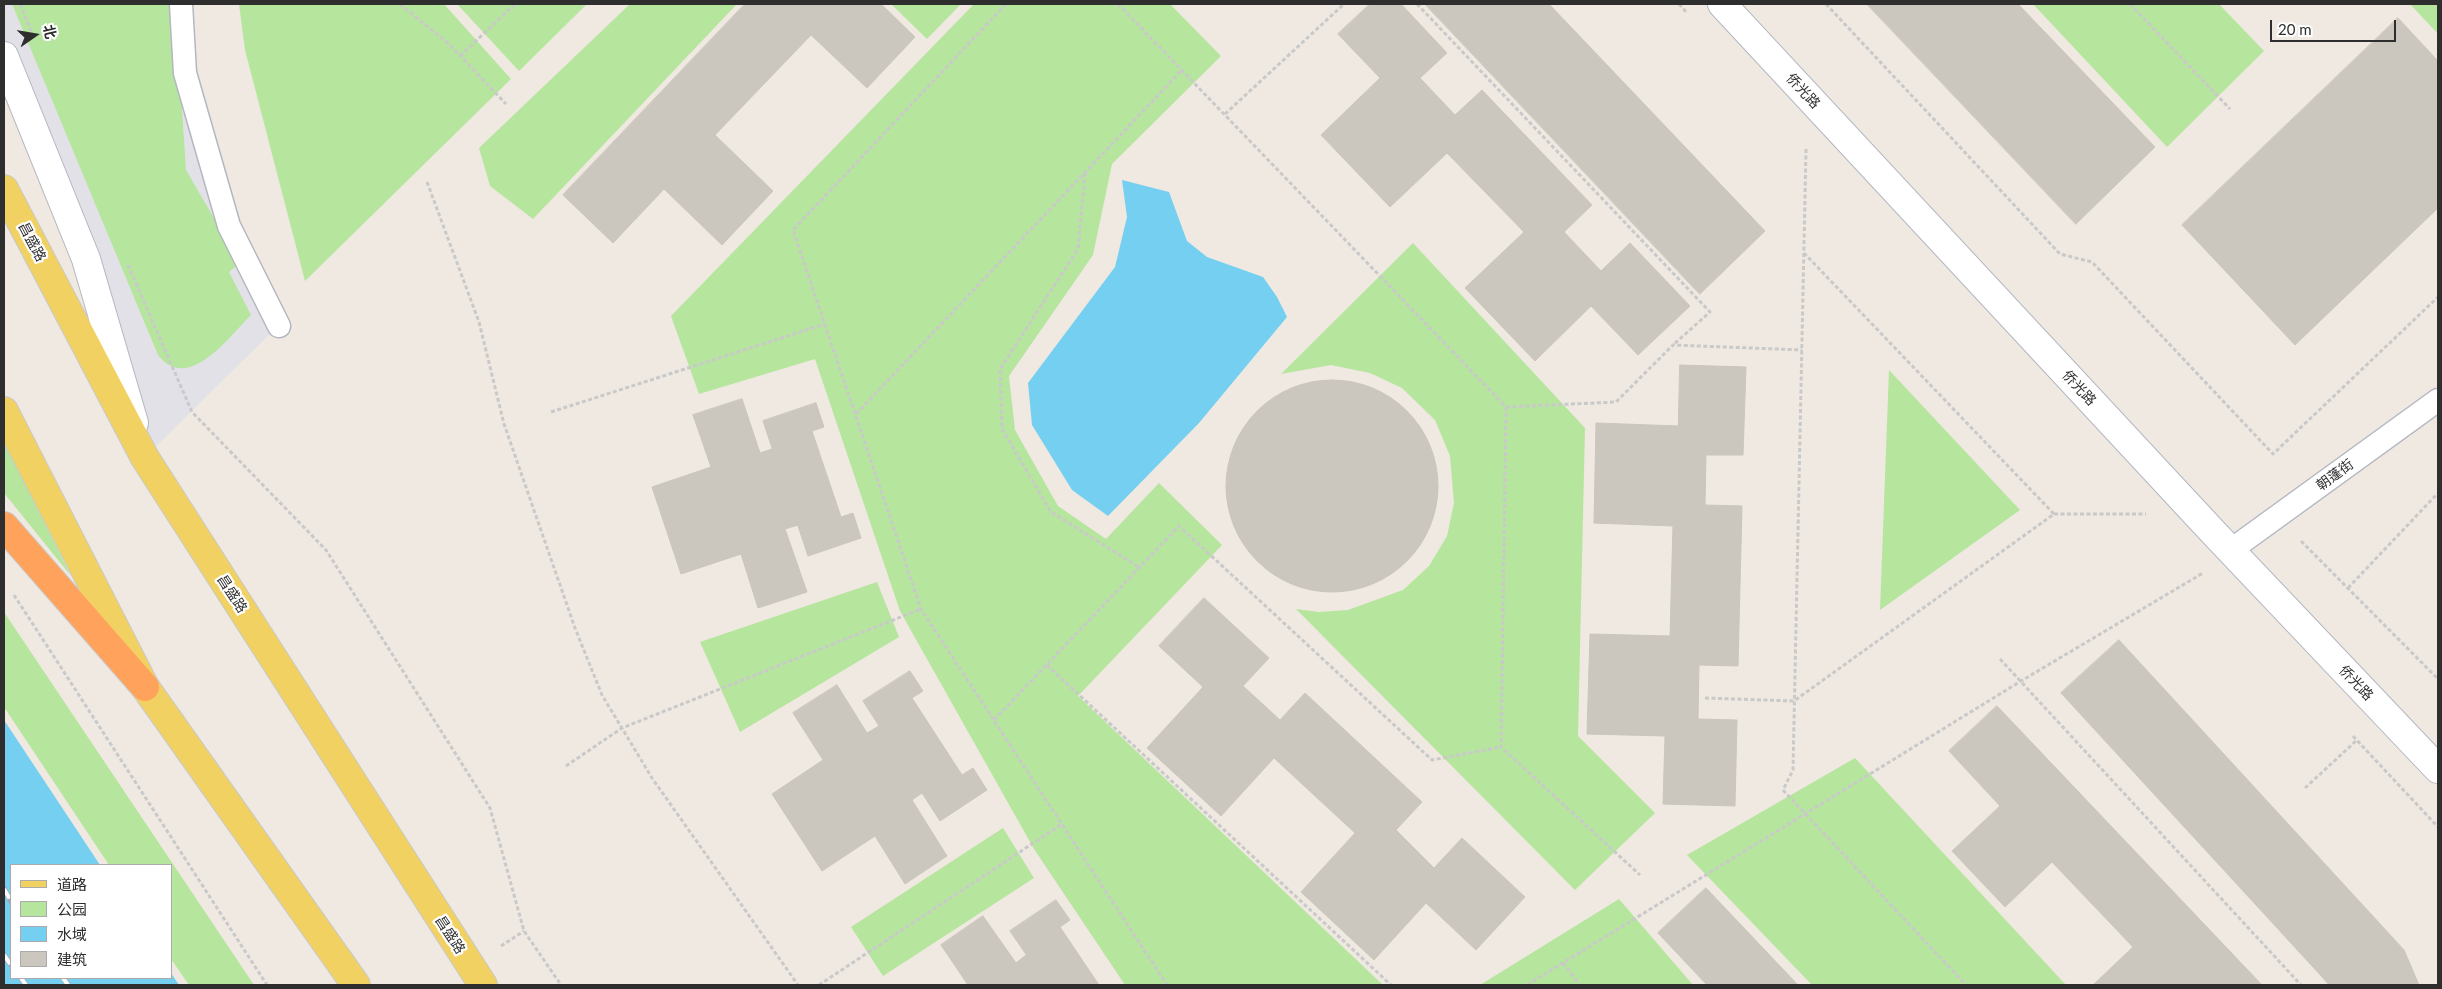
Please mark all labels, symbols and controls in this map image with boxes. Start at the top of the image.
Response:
north arrow [10,10,60,60]
scale bar [2272,10,2398,42]
text: 20 m [2278,20,2312,38]
text: 北 [40,23,60,40]
street label: 侨光路 [1783,70,1823,112]
street label: 昌盛路 [15,220,49,264]
street label: 侨光路 [2059,367,2099,409]
street label: 朝蓬街 [2313,456,2357,494]
street label: 昌盛路 [214,572,250,616]
street label: 侨光路 [2335,662,2377,704]
legend [10,864,172,979]
text: 道路 [57,875,87,893]
text: 公园 [57,900,87,918]
street label: 昌盛路 [432,913,468,957]
text: 水域 [57,925,87,943]
text: 建筑 [57,950,87,968]

